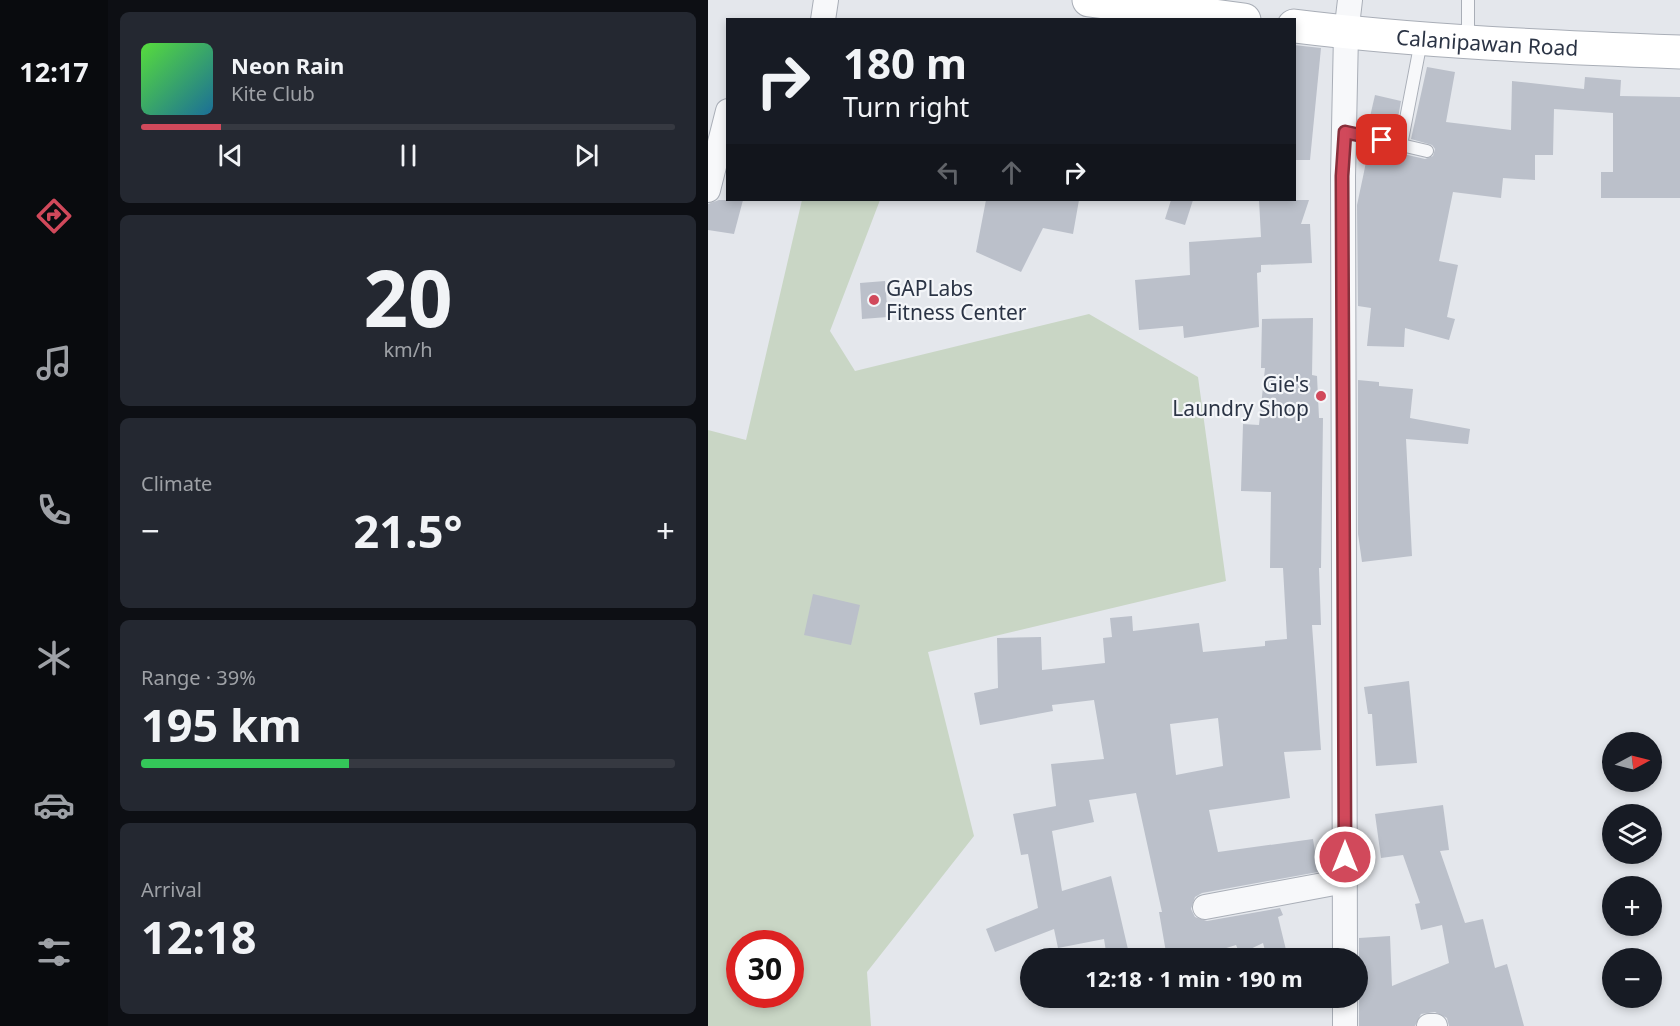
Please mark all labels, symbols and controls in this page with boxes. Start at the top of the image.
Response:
street label: Calanipawan Road [1395,23,1579,62]
text: 180 m [843,34,967,91]
icon: right [744,42,822,120]
text: Neon Rain [231,50,344,80]
text: 12:17 [19,53,89,90]
text: Kite Club [231,80,315,107]
text: Turn right [843,88,969,125]
pin [1356,114,1407,165]
icon: arrive [1365,123,1398,156]
icon: previous [214,139,247,172]
icon: pause [392,139,425,172]
icon: next [570,139,603,172]
icon: left [932,156,965,189]
icon: ahead [995,156,1028,189]
icon: right [1058,156,1091,189]
icon: directions [33,195,75,237]
text: 20 [363,244,453,350]
place label: GAPLabs Fitness Center [886,274,1027,326]
marker: GAPLabs Fitness Center [867,293,881,307]
text: km/h [383,336,433,363]
icon: music [33,342,75,384]
place label: Gie's Laundry Shop [1172,370,1309,422]
marker: Gie's Laundry Shop [1314,389,1328,403]
text: Climate [141,470,212,497]
icon: phone [33,489,75,531]
text: 21.5° [354,500,462,561]
text: − [141,508,160,553]
text: + [656,508,675,553]
icon: climate [33,637,75,679]
text: Range · 39% [141,664,256,691]
text: 195 km [141,694,302,755]
north arrow [1602,732,1662,792]
map controls [1602,732,1662,1008]
icon: car [33,784,75,826]
button: layers [1602,804,1662,864]
position arrow [1313,825,1377,889]
text: Arrival [141,876,202,903]
button: + [1602,876,1662,936]
text: 12:18 [141,906,257,967]
speed limit sign: 30 [726,930,804,1008]
icon: filters [33,931,75,973]
button: − [1602,948,1662,1008]
text: 12:18 · 1 min · 190 m [1085,963,1303,993]

